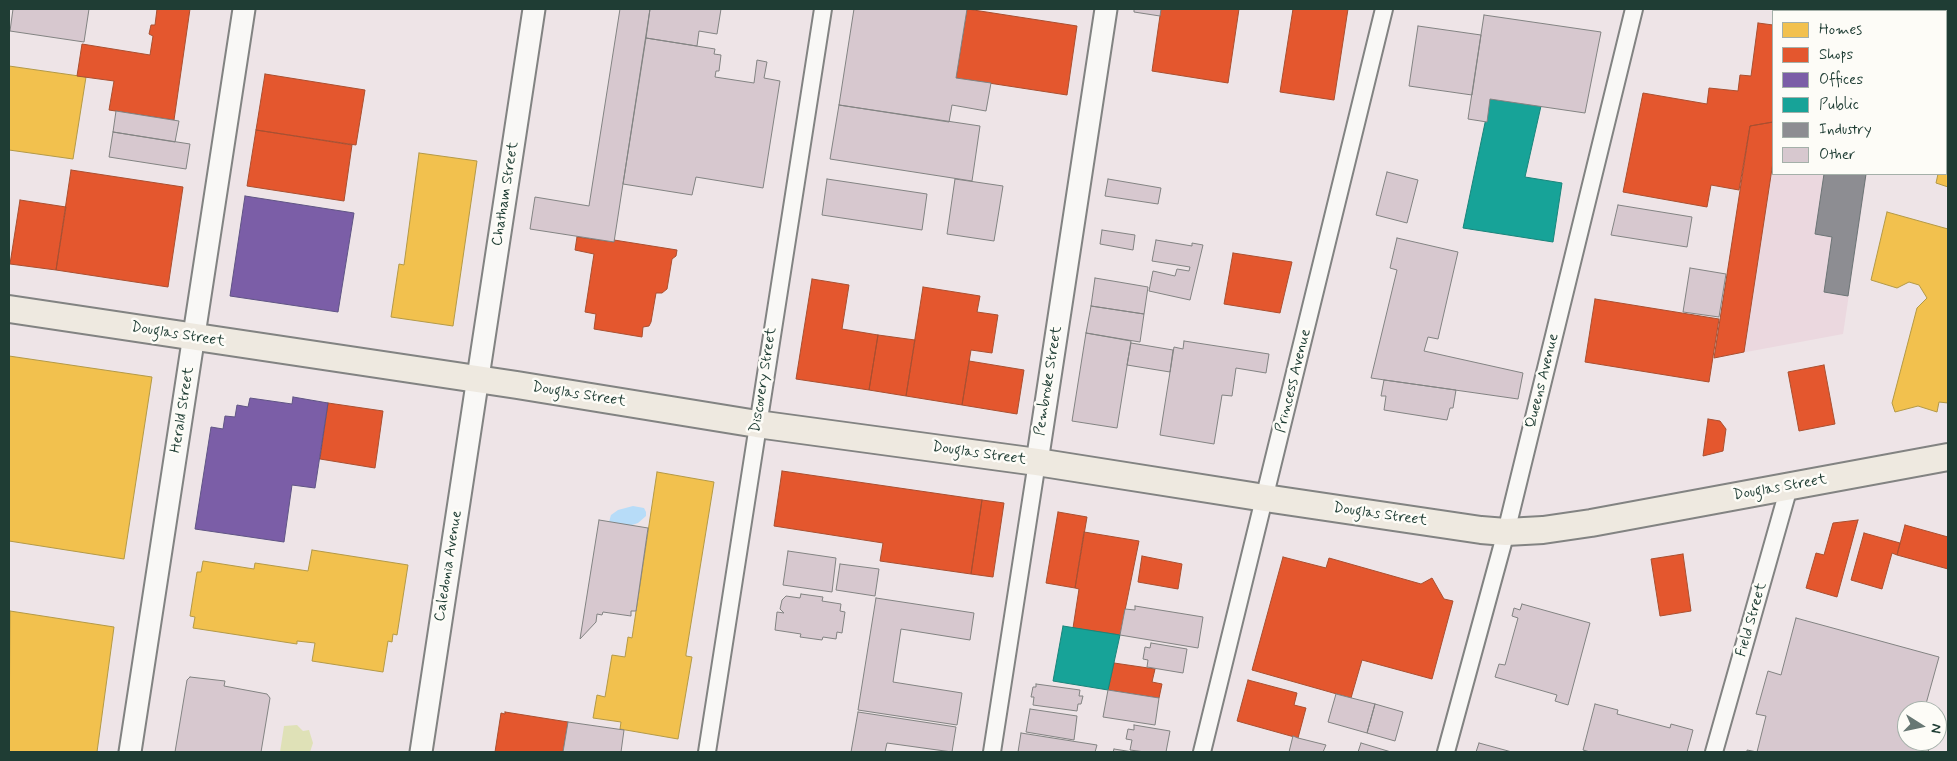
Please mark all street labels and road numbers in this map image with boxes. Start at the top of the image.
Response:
street label: Chatham Street [489,140,523,248]
street label: Douglas Street [130,319,226,351]
street label: Pembroke Street [1031,325,1067,437]
street label: Discovery Street [747,326,781,434]
street label: Princess Avenue [1272,327,1316,435]
street label: Queens Avenue [1523,332,1563,430]
street label: Herald Street [167,366,199,454]
street label: Douglas Street [531,379,627,411]
street label: Douglas Street [931,439,1027,469]
street label: Douglas Street [1732,471,1828,505]
street label: Douglas Street [1332,500,1428,530]
street label: Caledonia Avenue [431,509,467,623]
street label: Field Street [1733,581,1771,659]

